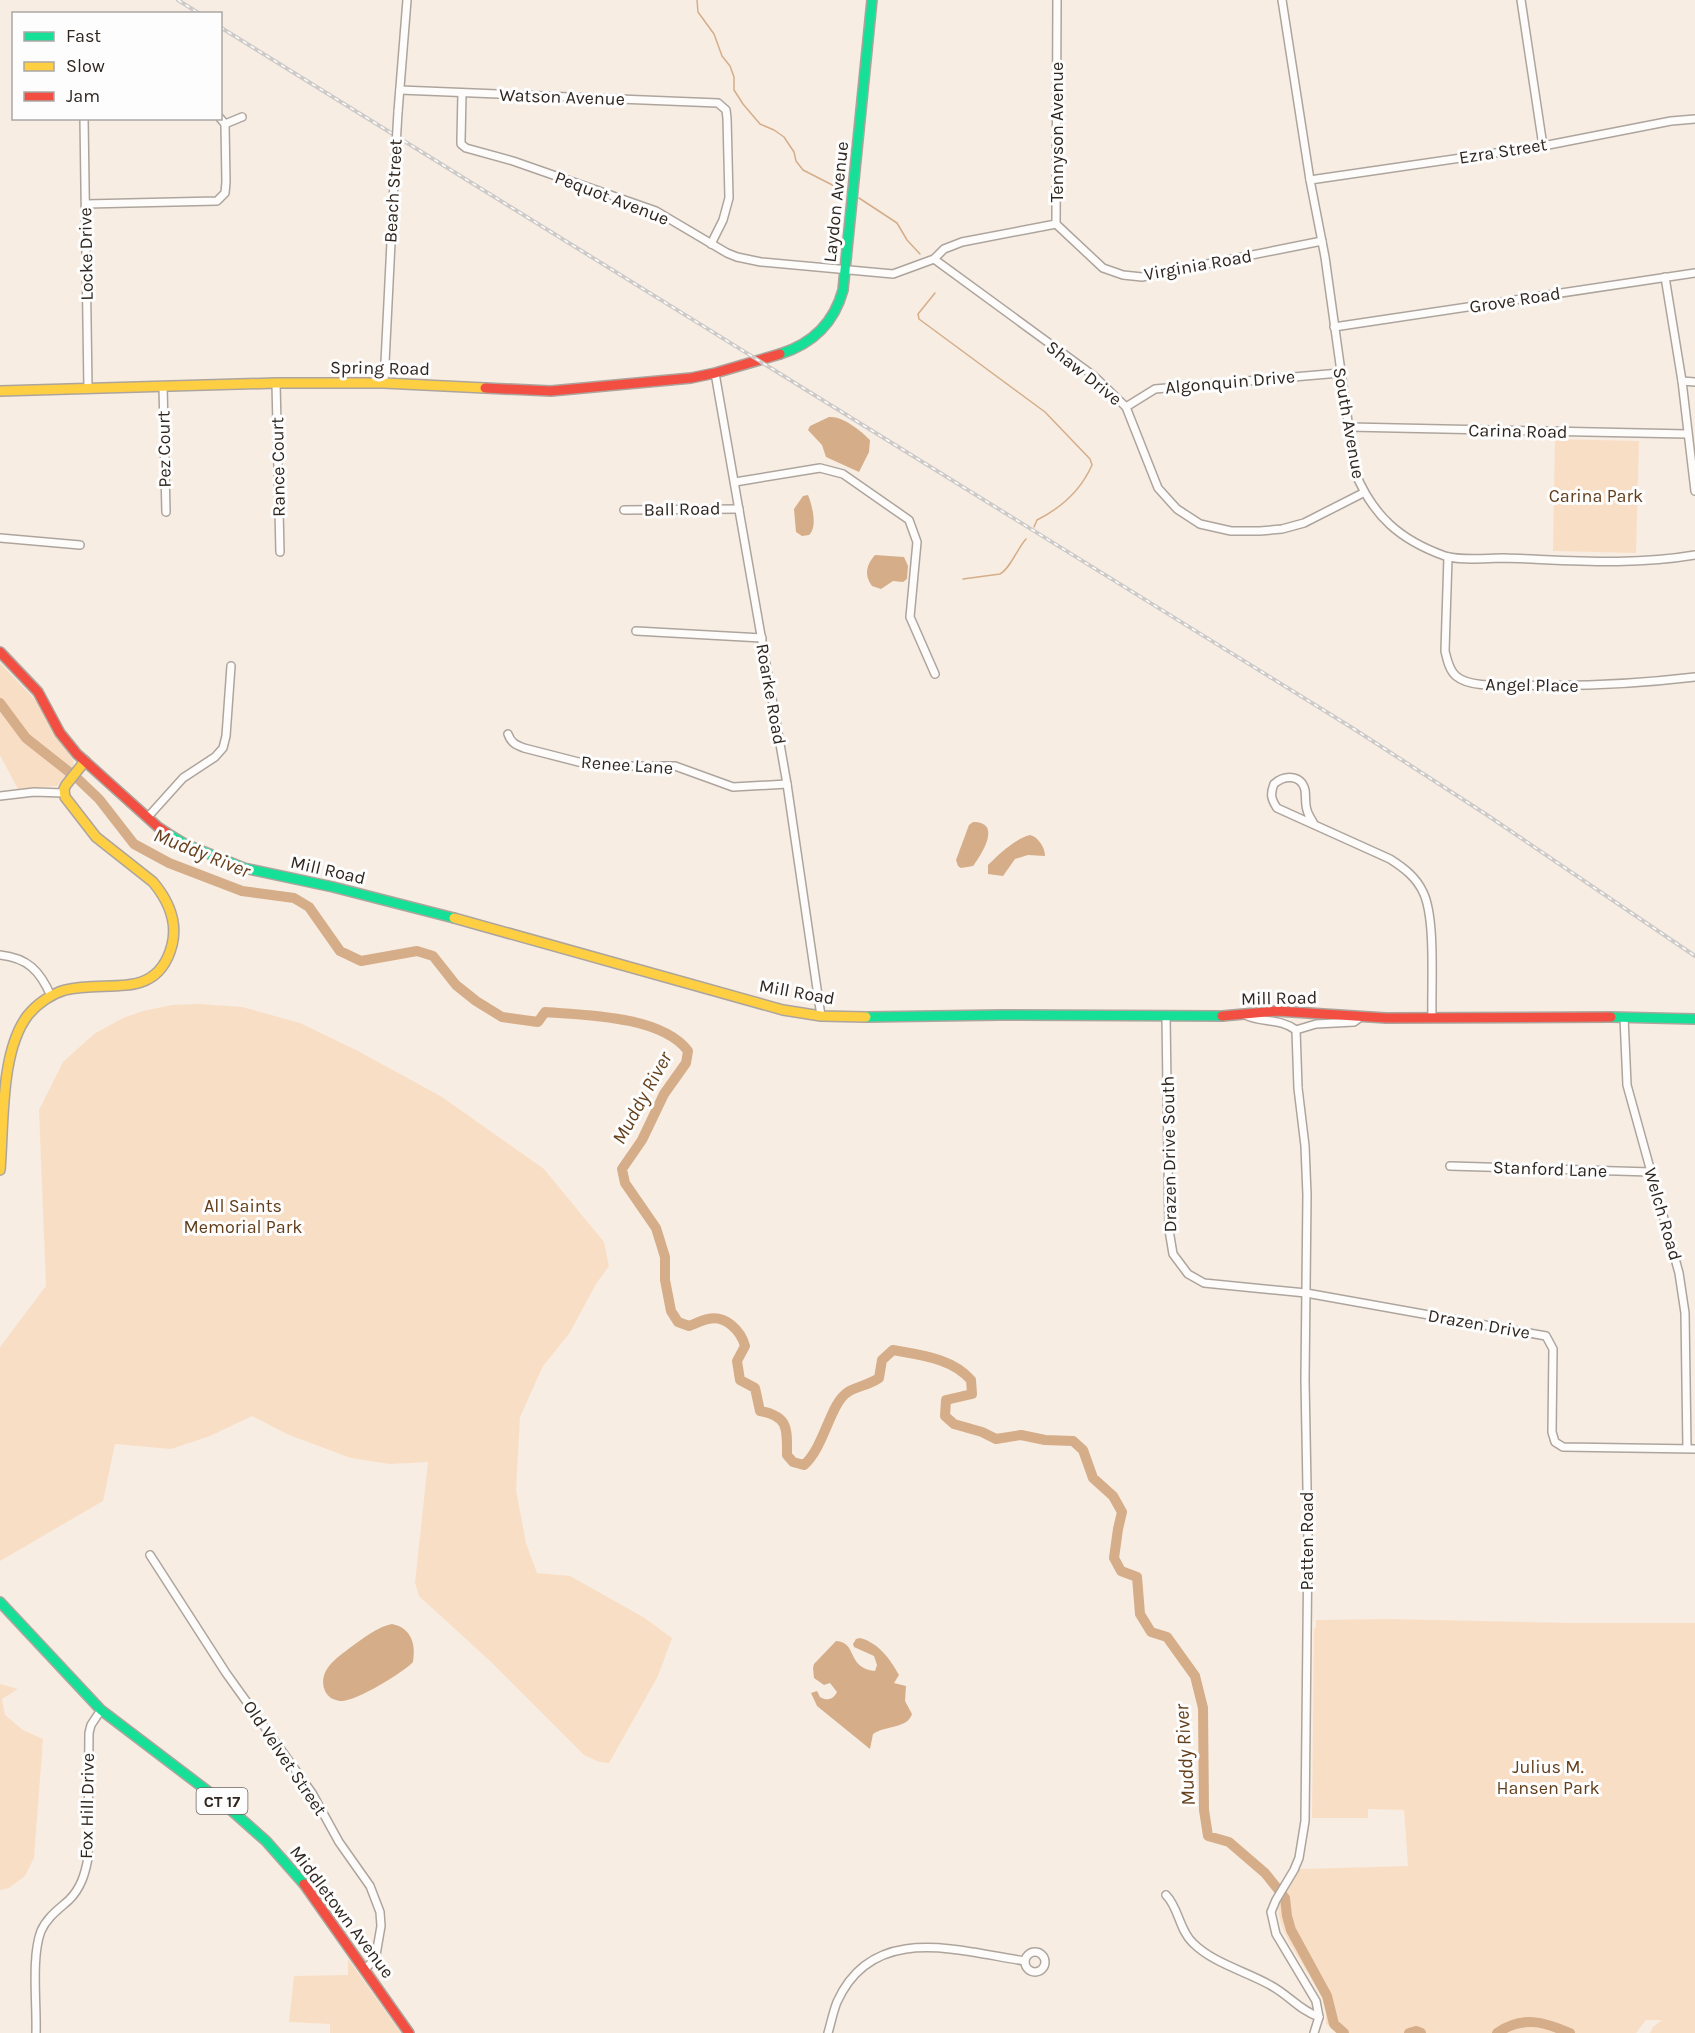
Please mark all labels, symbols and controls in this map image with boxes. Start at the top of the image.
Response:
legend [12,12,222,120]
text: Fast [66,25,101,47]
text: Slow [66,55,105,77]
street label: Tennyson Avenue [1046,62,1068,202]
street label: Watson Avenue [499,84,625,110]
text: Jam [66,85,100,107]
street label: Ezra Street [1457,133,1549,169]
street label: Beach Street [379,138,407,244]
street label: Laydon Avenue [819,140,853,264]
street label: Pequot Avenue [552,166,672,230]
street label: Locke Drive [74,207,98,301]
street label: Virginia Road [1142,245,1254,285]
street label: Grove Road [1468,282,1562,318]
street label: Shaw Drive [1042,336,1126,410]
street label: Spring Road [330,356,430,380]
street label: Algonquin Drive [1164,365,1296,399]
street label: South Avenue [1328,366,1370,480]
street label: Pez Court [152,410,176,488]
street label: Rance Court [266,417,290,517]
street label: Carina Road [1468,419,1568,443]
park label: Carina Park [1549,485,1643,507]
street label: Ball Road [643,497,721,521]
street label: Roarke Road [751,642,791,746]
street label: Angel Place [1485,673,1579,697]
street label: Renee Lane [580,751,674,779]
water label: Muddy River [150,823,255,883]
street label: Mill Road [288,851,368,889]
street label: Mill Road [757,975,837,1009]
street label: Mill Road [1241,986,1317,1010]
water label: Muddy River [607,1047,677,1148]
street label: Drazen Drive South [1157,1075,1181,1233]
street label: Stanford Lane [1492,1156,1608,1182]
street label: Welch Road [1639,1165,1687,1263]
park label: All Saints Memorial Park [184,1195,302,1238]
street label: Drazen Drive [1426,1304,1532,1344]
street label: Patten Road [1296,1491,1318,1591]
street label: Old Velvet Street [238,1696,332,1820]
water label: Muddy River [1170,1702,1200,1807]
street label: Fox Hill Drive [75,1753,99,1859]
park label: Julius M. Hansen Park [1496,1756,1600,1799]
road number: CT 17 [196,1788,248,1814]
street label: Middletown Avenue [285,1841,399,1983]

